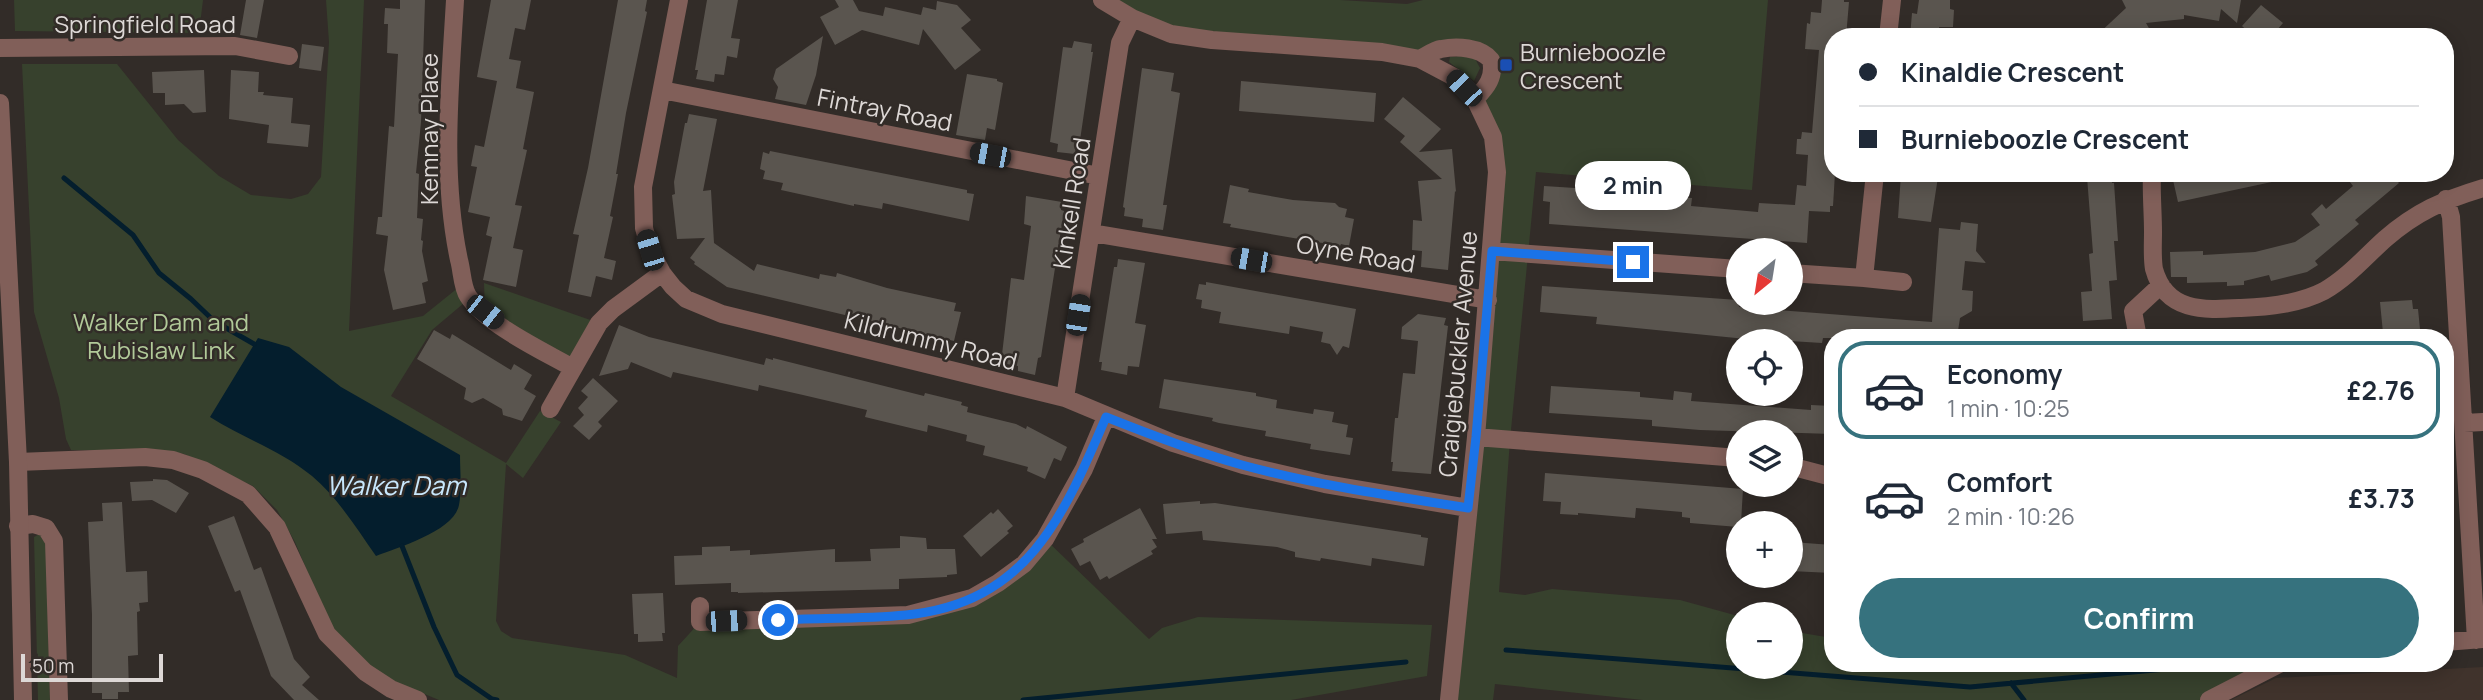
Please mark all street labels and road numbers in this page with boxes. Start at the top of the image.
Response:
street label: Springfield Road [54,7,236,40]
street label: Kemnay Place [412,53,445,205]
street label: Fintray Road [815,80,955,138]
street label: Kinkell Road [1044,135,1098,271]
street label: Oyne Road [1294,226,1418,280]
street label: Craigiebuckler Avenue [1430,230,1484,478]
street label: Kildrummy Road [841,303,1021,377]

